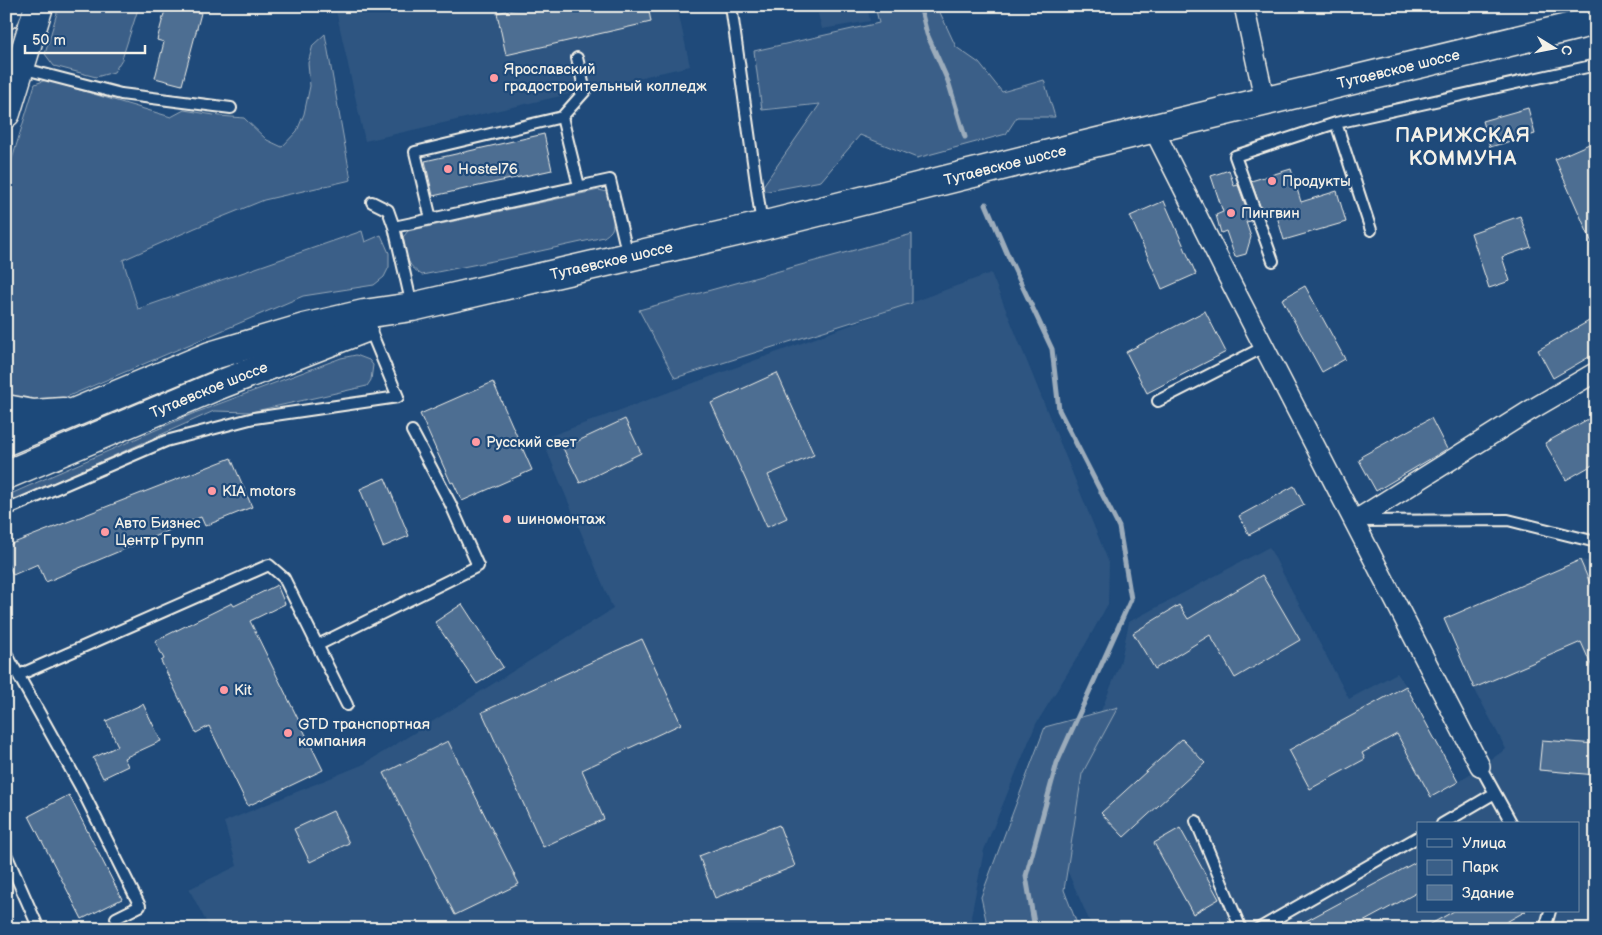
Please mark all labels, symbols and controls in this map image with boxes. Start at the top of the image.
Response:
scale bar [25,22,145,54]
north arrow [1530,22,1580,72]
text: 50 m [32,31,66,50]
text: С [1557,44,1576,57]
street label: Тутаевское шоссе [1335,45,1462,93]
place label: Ярославский градостроительный колледж [504,60,707,96]
marker: Ярославский градостроительный колледж [488,72,500,84]
district label: ПАРИЖСКАЯ КОММУНА [1395,124,1531,171]
street label: Тутаевское шоссе [942,141,1068,190]
place label: Hostel76 [458,160,518,179]
marker: Hostel76 [442,163,454,175]
place label: Продукты [1282,172,1351,191]
marker: Продукты [1266,175,1278,187]
place label: Пингвин [1241,204,1300,223]
marker: Пингвин [1225,207,1237,219]
street label: Тутаевское шоссе [548,237,675,284]
street label: Тутаевское шоссе [147,358,270,422]
place label: Русский свет [486,433,577,452]
marker: Русский свет [470,436,482,448]
place label: KIA motors [222,482,296,501]
marker: KIA motors [206,485,218,497]
place label: шиномонтаж [517,510,606,529]
marker: шиномонтаж [501,513,513,525]
place label: Авто Бизнес Центр Групп [114,514,204,550]
marker: Авто Бизнес Центр Групп [99,526,111,538]
place label: Kit [234,681,252,700]
marker: Kit [218,684,230,696]
place label: GTD транспортная компания [298,715,430,751]
marker: GTD транспортная компания [282,727,294,739]
legend [1417,822,1580,912]
text: Улица [1462,834,1507,853]
text: Парк [1462,858,1499,877]
text: Здание [1462,884,1514,903]

